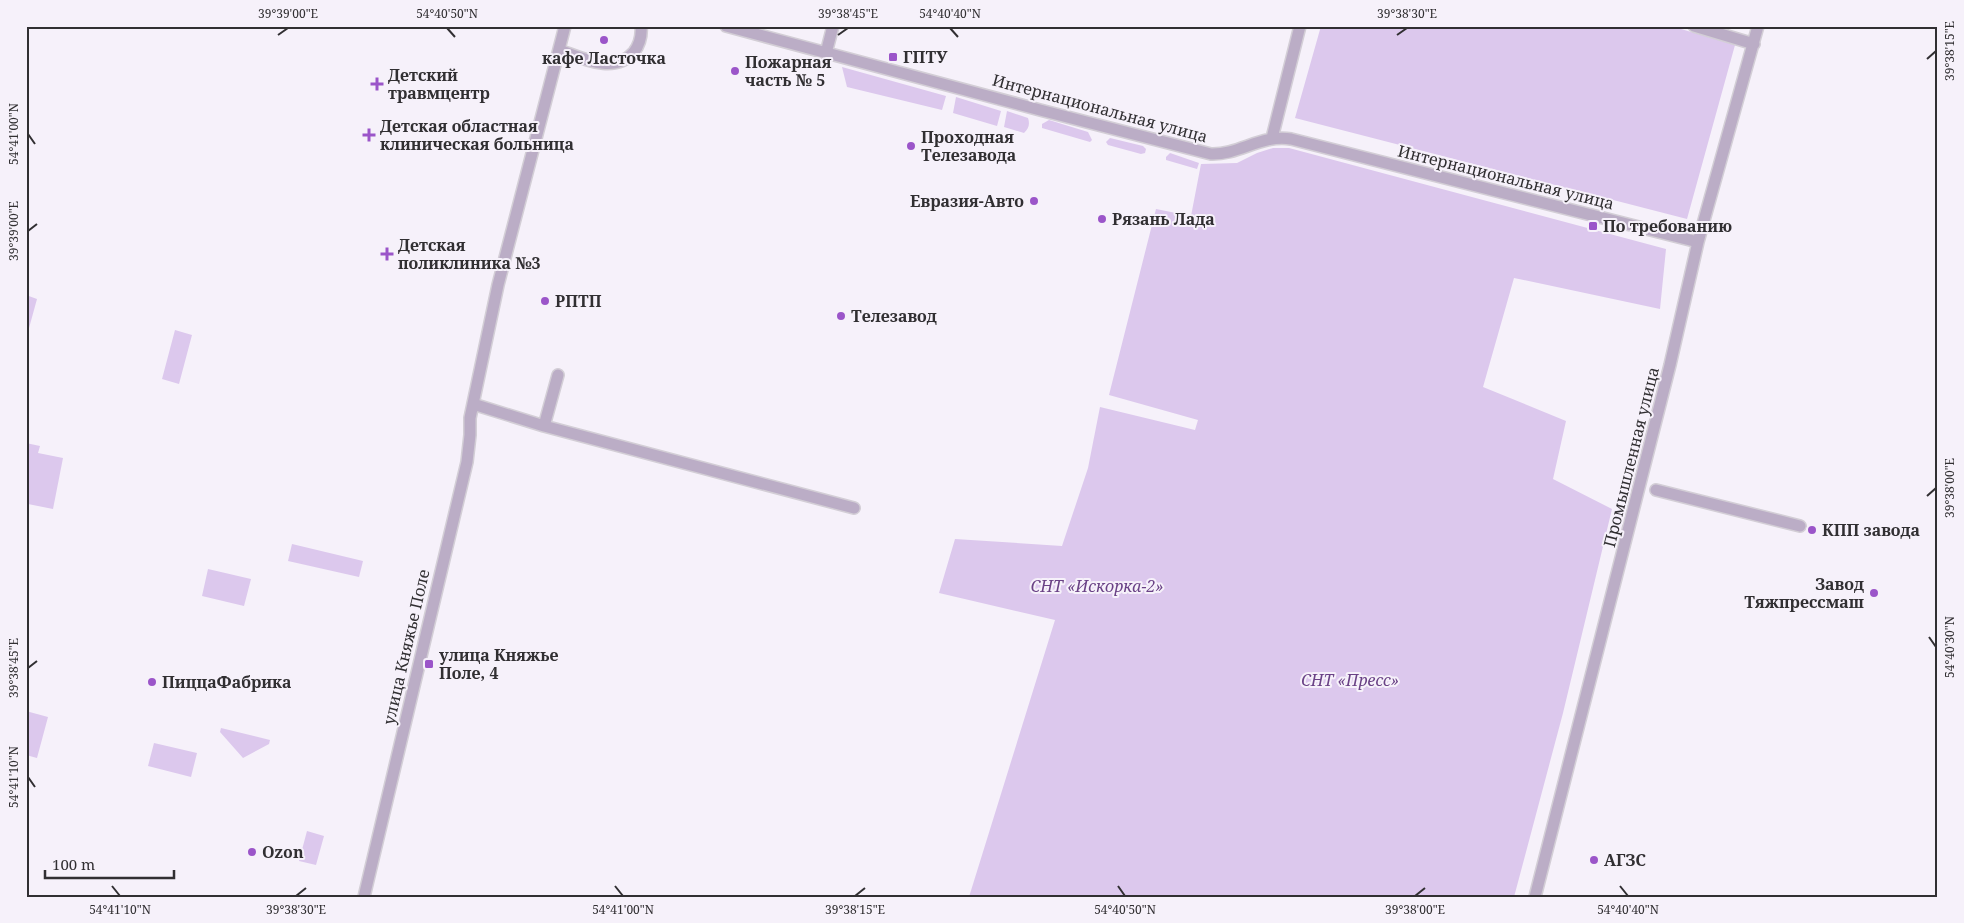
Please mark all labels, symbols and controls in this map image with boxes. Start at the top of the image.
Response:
text: 39°39'00"E [258,5,318,22]
text: 54°40'50"N [416,5,478,22]
text: 39°38'45"E [818,5,878,22]
text: 54°40'40"N [919,5,981,22]
text: 39°38'30"E [1377,5,1437,22]
text: 39°38'15"E [1941,21,1958,81]
marker: кафе Ласточка [598,34,610,46]
place label: ГПТУ [903,46,948,68]
place label: кафе Ласточка [542,47,666,69]
place label: Пожарная часть № 5 [745,51,832,91]
marker: ГПТУ [887,51,899,63]
place label: Детский травмцентр [388,64,490,104]
marker: Пожарная часть № 5 [729,65,741,77]
street label: Интернациональная улица [990,69,1210,147]
marker: Детский травмцентр [370,77,384,91]
text: 54°41'00"N [5,103,22,165]
place label: Детская областная клиническая больница [380,115,574,155]
place label: Проходная Телезавода [921,126,1016,166]
marker: Детская областная клиническая больница [362,128,376,142]
street label: Интернациональная улица [1396,139,1616,215]
marker: Проходная Телезавода [905,140,917,152]
place label: Евразия-Авто [910,190,1024,212]
marker: Евразия-Авто [1028,195,1040,207]
text: 39°39'00"E [5,201,22,261]
place label: Рязань Лада [1112,208,1215,230]
marker: Рязань Лада [1096,213,1108,225]
place label: По требованию [1603,215,1732,237]
marker: По требованию [1587,220,1599,232]
place label: Детская поликлиника №3 [398,234,541,274]
marker: Детская поликлиника №3 [380,247,394,261]
place label: РПТП [555,290,602,312]
marker: РПТП [539,295,551,307]
place label: Телезавод [851,305,937,327]
marker: Телезавод [835,310,847,322]
street label: Промышленная улица [1598,365,1664,549]
text: 39°38'00"E [1941,458,1958,518]
place label: КПП завода [1822,519,1920,541]
marker: КПП завода [1806,524,1818,536]
street label: улица Княжье Поле [377,567,435,727]
place label: Завод Тяжпрессмаш [1744,573,1864,613]
park label: СНТ «Искорка-2» [1030,575,1164,597]
marker: Завод Тяжпрессмаш [1868,587,1880,599]
text: 54°40'30"N [1941,616,1958,678]
text: 39°38'45"E [5,638,22,698]
place label: улица Княжье Поле, 4 [439,644,558,684]
marker: улица Княжье Поле, 4 [423,658,435,670]
park label: СНТ «Пресс» [1301,669,1399,691]
place label: ПиццаФабрика [162,671,292,693]
marker: ПиццаФабрика [146,676,158,688]
text: 54°41'10"N [5,746,22,808]
place label: Ozon [262,841,304,863]
marker: Ozon [246,846,258,858]
scale bar [45,848,174,880]
place label: АГЗС [1604,849,1646,871]
text: 100 m [52,854,95,874]
marker: АГЗС [1588,854,1600,866]
text: 54°41'10"N [89,901,151,918]
text: 39°38'30"E [266,901,326,918]
text: 54°41'00"N [592,901,654,918]
text: 39°38'15"E [825,901,885,918]
text: 54°40'50"N [1094,901,1156,918]
text: 39°38'00"E [1385,901,1445,918]
text: 54°40'40"N [1597,901,1659,918]

